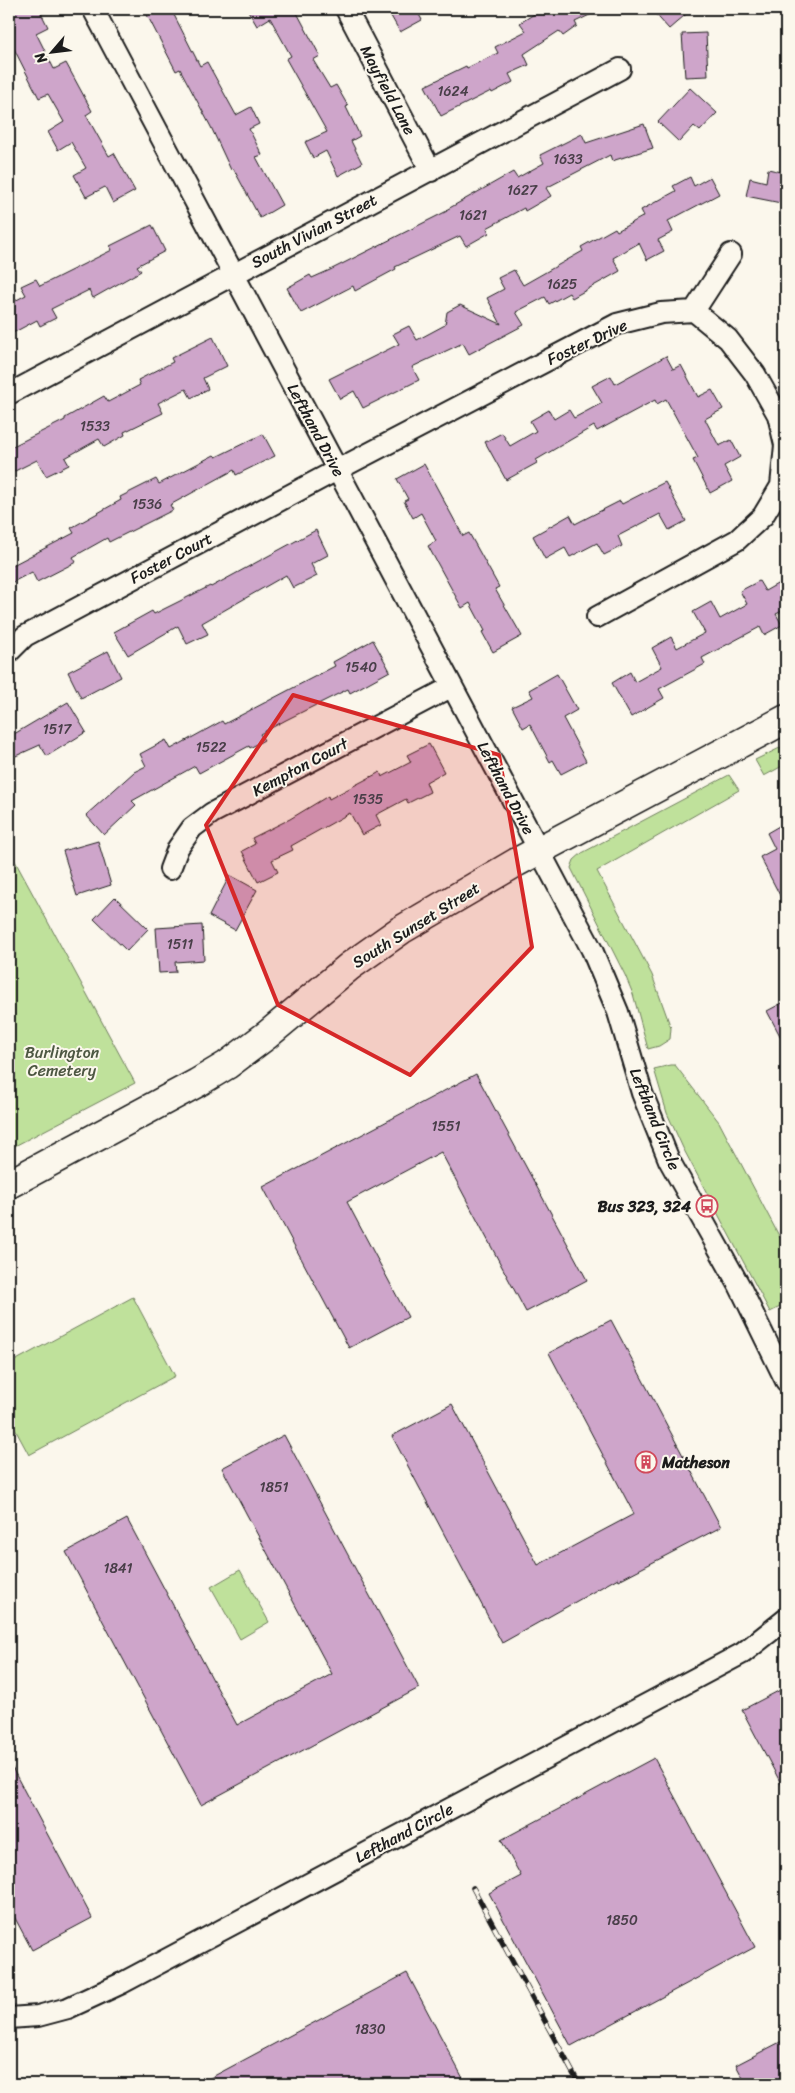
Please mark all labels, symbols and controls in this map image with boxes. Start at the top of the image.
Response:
north arrow [28,28,78,78]
street label: Mayfield Lane [352,40,424,140]
text: N [28,47,55,69]
house number: 1624 [438,79,469,104]
house number: 1633 [553,147,583,172]
house number: 1627 [507,178,538,203]
street label: South Vivian Street [246,185,382,277]
house number: 1621 [459,203,487,228]
house number: 1625 [547,272,578,297]
street label: Foster Drive [542,311,632,373]
street label: Lefthand Drive [279,378,353,482]
house number: 1533 [80,414,110,439]
house number: 1536 [132,492,162,517]
street label: Foster Court [124,524,218,592]
house number: 1540 [345,655,377,680]
house number: 1517 [43,717,72,742]
street label: Kempton Court [247,729,354,805]
house number: 1522 [196,735,226,760]
street label: Lefthand Drive [469,736,543,840]
house number: 1535 [353,787,384,812]
street label: South Sunset Street [346,874,486,976]
house number: 1511 [167,932,193,957]
park label: Burlington Cemetery [25,1038,100,1085]
street label: Lefthand Circle [621,1063,689,1175]
house number: 1551 [431,1114,461,1139]
place label: Bus 323, 324 [598,1192,691,1221]
bus stop icon: Bus 323, 324 [695,1194,719,1218]
place label: Matheson [661,1448,730,1477]
building icon: Matheson [634,1450,658,1474]
house number: 1851 [259,1475,289,1500]
house number: 1841 [103,1556,133,1581]
street label: Lefthand Circle [349,1795,459,1871]
house number: 1850 [606,1908,638,1933]
house number: 1830 [355,2017,386,2042]

